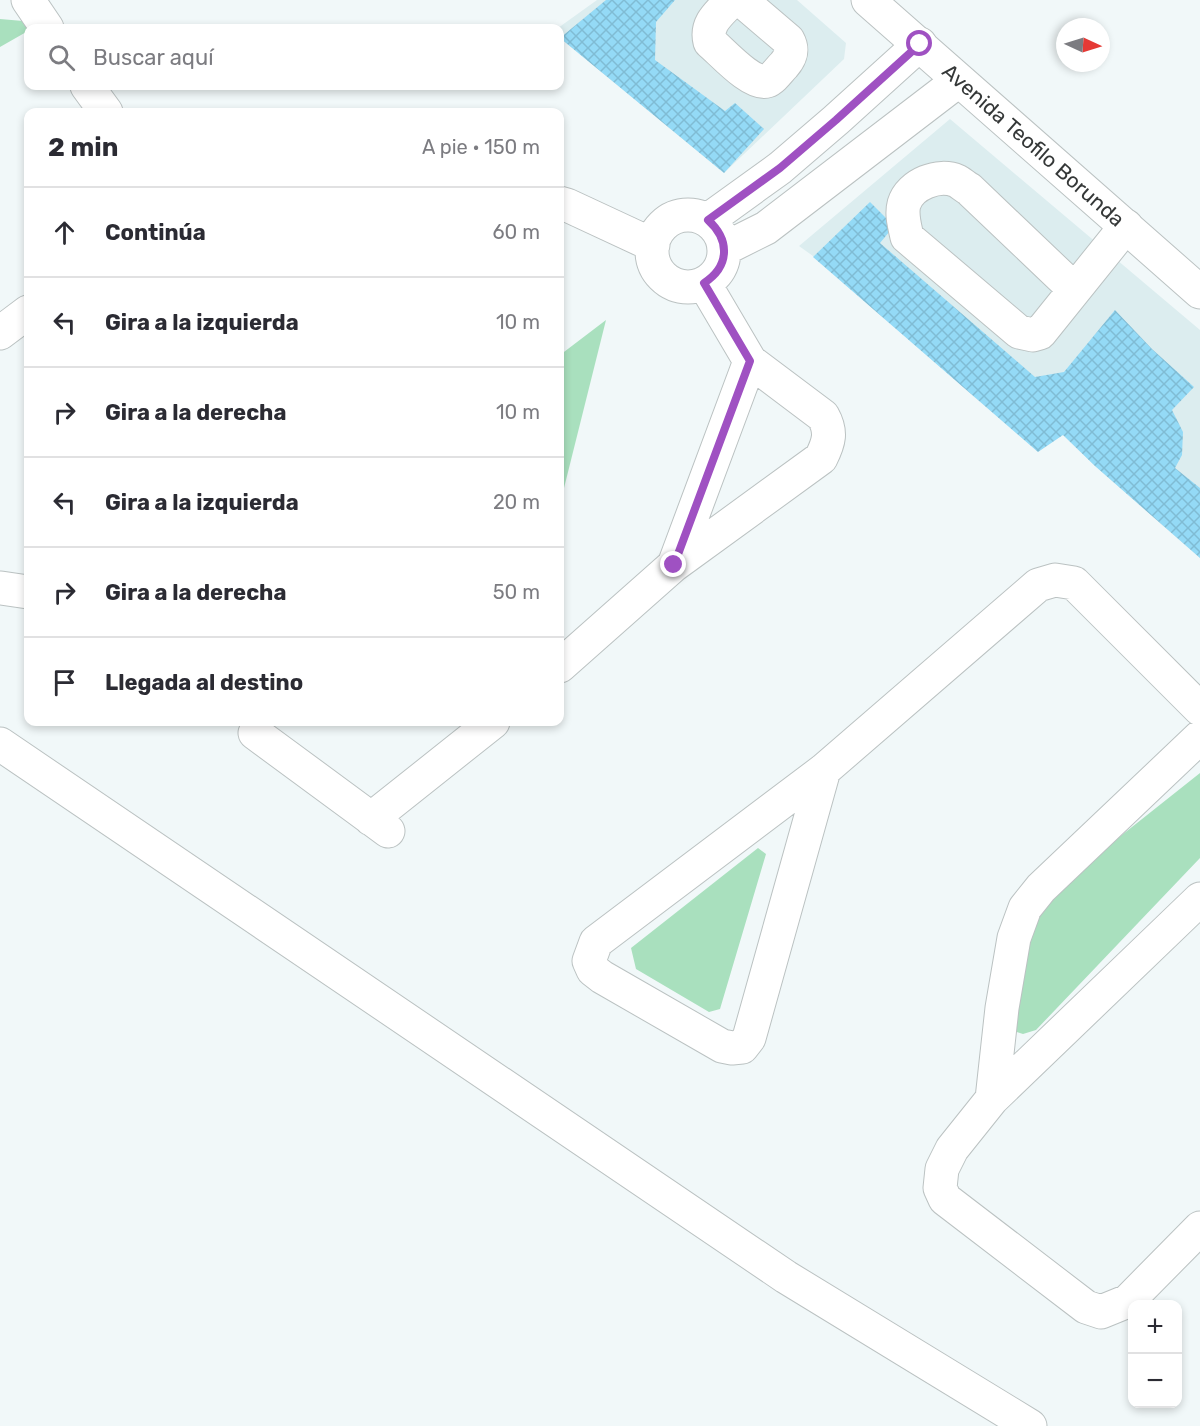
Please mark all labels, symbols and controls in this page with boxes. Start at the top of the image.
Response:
north arrow [1056,18,1110,72]
search box [24,24,564,90]
route start [906,30,932,56]
icon: search [45,41,78,74]
text: Buscar aquí [93,44,214,71]
street label: Avenida Teofilo Borunda [937,58,1130,232]
text: 2 min [48,132,118,163]
text: A pie · 150 m [422,135,540,159]
icon: ahead [48,216,81,249]
text: Continúa [105,219,206,246]
text: 60 m [493,220,540,244]
icon: left [48,306,81,339]
text: Gira a la izquierda [105,309,299,336]
text: 10 m [496,310,540,334]
icon: right [48,396,81,429]
text: Gira a la derecha [105,399,286,426]
text: 10 m [496,400,540,424]
icon: left [48,486,81,519]
text: Gira a la izquierda [105,489,299,516]
text: 20 m [493,490,540,514]
route end [660,551,686,577]
icon: right [48,576,81,609]
text: Gira a la derecha [105,579,286,606]
text: 50 m [493,580,540,604]
icon: arrive [48,666,81,699]
text: Llegada al destino [105,669,303,696]
map controls [1128,1300,1182,1408]
button: + [1128,1300,1182,1354]
button: − [1128,1354,1182,1408]

